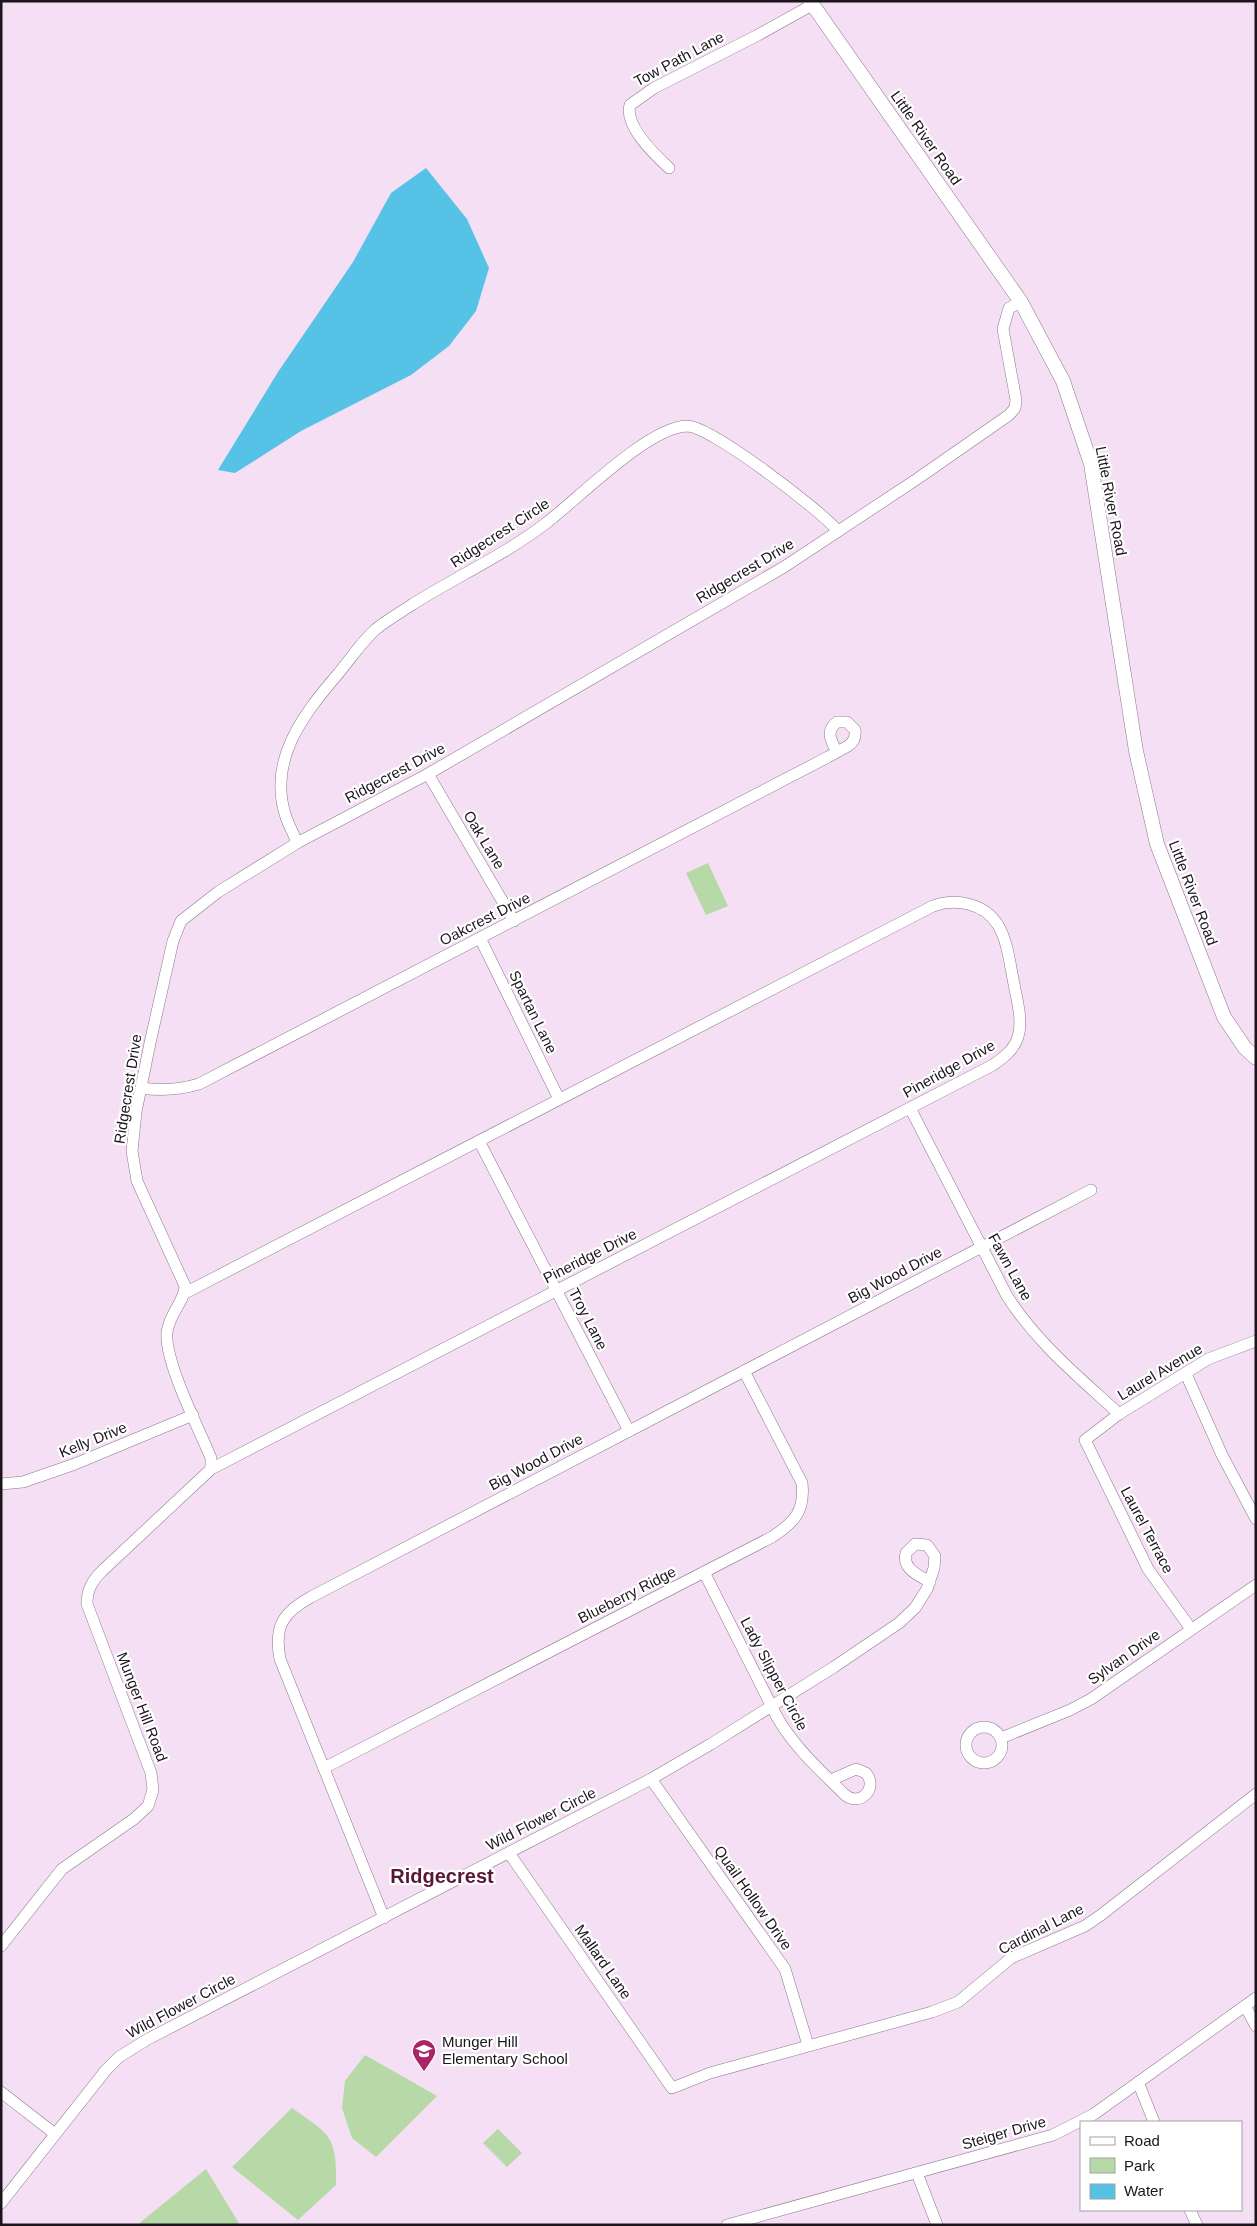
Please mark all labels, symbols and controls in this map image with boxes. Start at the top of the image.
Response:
street label: Tow Path Lane [631,28,727,89]
street label: Little River Road [888,87,965,188]
street label: Little River Road [1093,445,1130,557]
street label: Ridgecrest Circle [447,494,552,571]
street label: Ridgecrest Drive [693,535,797,606]
street label: Ridgecrest Drive [342,739,448,806]
street label: Oak Lane [460,807,508,872]
street label: Little River Road [1166,838,1221,948]
street label: Oakcrest Drive [437,888,533,949]
street label: Spartan Lane [506,968,561,1056]
street label: Ridgecrest Drive [110,1033,145,1145]
street label: Pineridge Drive [900,1036,998,1101]
street label: Pineridge Drive [540,1225,639,1286]
street label: Fawn Lane [985,1230,1036,1303]
street label: Big Wood Drive [845,1243,945,1306]
street label: Troy Lane [566,1285,611,1352]
street label: Laurel Avenue [1114,1340,1205,1403]
street label: Kelly Drive [56,1418,129,1461]
street label: Big Wood Drive [486,1430,586,1493]
street label: Laurel Terrace [1117,1484,1177,1576]
street label: Blueberry Ridge [575,1563,679,1627]
street label: Lady Slipper Circle [737,1614,811,1733]
street label: Sylvan Drive [1084,1625,1163,1688]
street label: Munger Hill Road [114,1650,171,1764]
street label: Wild Flower Circle [483,1784,598,1854]
street label: Quail Hollow Drive [711,1842,796,1953]
district label: Ridgecrest [390,1865,494,1887]
street label: Cardinal Lane [995,1900,1086,1957]
street label: Mallard Lane [572,1921,635,2002]
street label: Wild Flower Circle [123,1970,238,2041]
place label: Munger Hill Elementary School [442,2033,568,2067]
school or university icon: Munger Hill Elementary School [411,2038,437,2072]
street label: Steiger Drive [960,2112,1048,2153]
legend [1080,2121,1242,2211]
text: Road [1124,2132,1160,2149]
text: Park [1124,2157,1155,2174]
text: Water [1124,2182,1163,2199]

